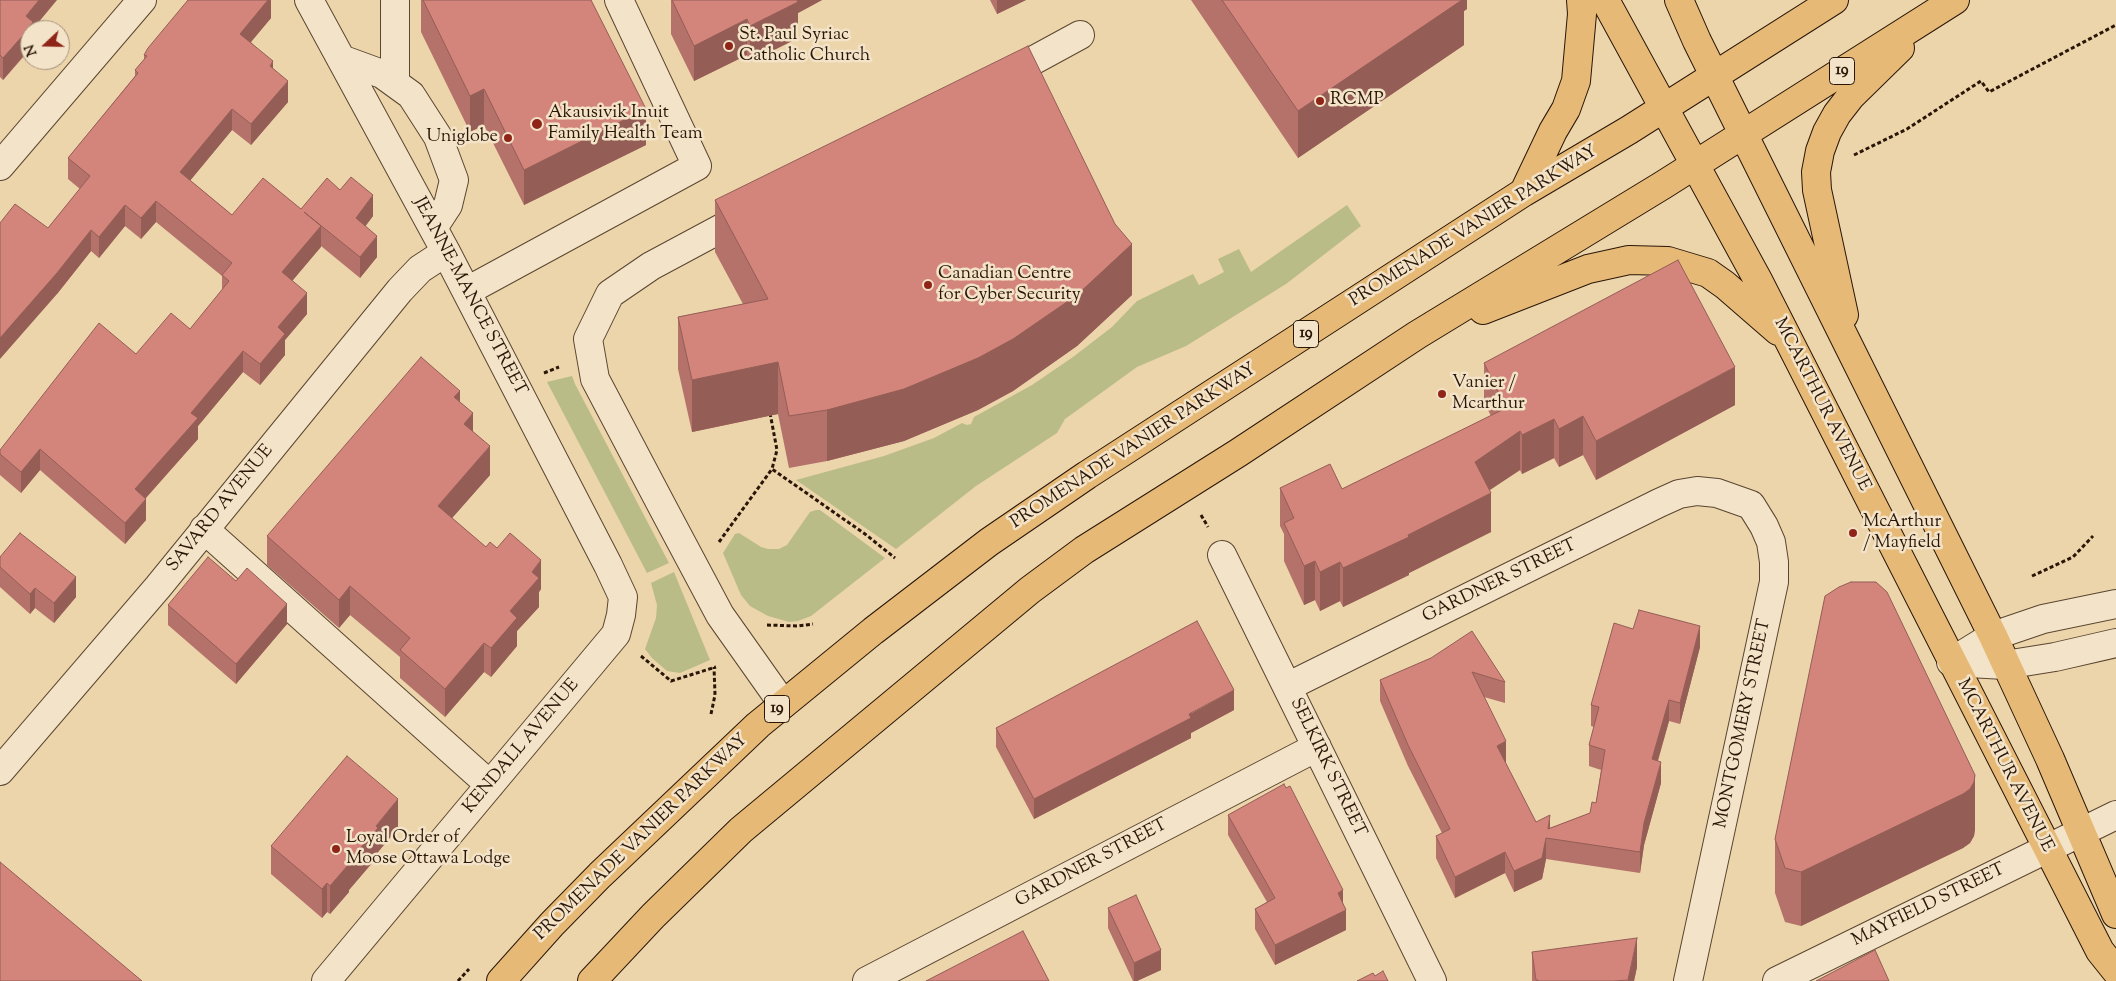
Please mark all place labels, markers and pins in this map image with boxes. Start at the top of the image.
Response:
place label: St. Paul Syriac Catholic Church [739,25,870,68]
marker: St. Paul Syriac Catholic Church [723,40,735,52]
place label: RCMP [1330,90,1384,112]
marker: RCMP [1314,95,1326,107]
place label: Akausivik Inuit Family Health Team [548,103,703,146]
marker: Akausivik Inuit Family Health Team [530,117,544,131]
place label: Uniglobe [426,127,498,149]
marker: Uniglobe [502,132,514,144]
place label: Canadian Centre for Cyber Security [938,264,1081,306]
marker: Canadian Centre for Cyber Security [922,279,934,291]
place label: Vanier / Mcarthur [1452,373,1525,416]
marker: Vanier / Mcarthur [1436,388,1448,400]
place label: McArthur / Mayfield [1863,512,1941,554]
marker: McArthur / Mayfield [1847,527,1859,539]
place label: Loyal Order of Moose Ottawa Lodge [346,828,510,871]
marker: Loyal Order of Moose Ottawa Lodge [330,843,342,855]

